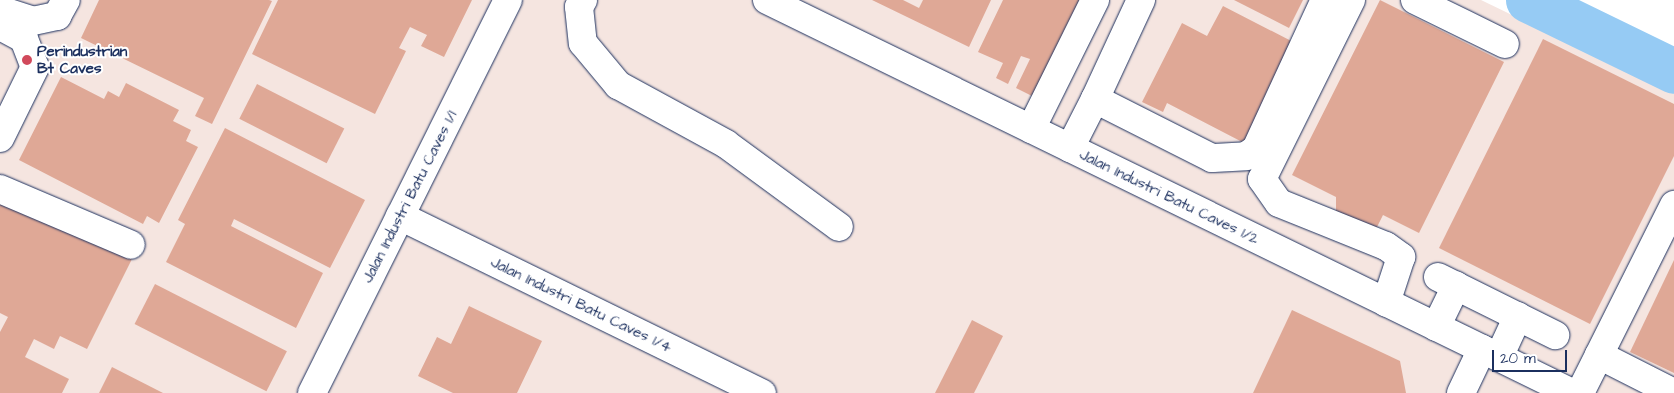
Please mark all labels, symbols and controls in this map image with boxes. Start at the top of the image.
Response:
place label: Perindustrian Bt Caves [37,42,127,77]
marker: Perindustrian Bt Caves [21,54,33,66]
street label: Jalan Industri Batu Caves 1/1 [359,108,461,286]
street label: Jalan Industri Batu Caves 1/2 [1076,146,1262,248]
street label: Jalan Industri Batu Caves 1/4 [488,253,674,357]
scale bar [1494,340,1569,372]
text: 20 m [1500,348,1536,369]

